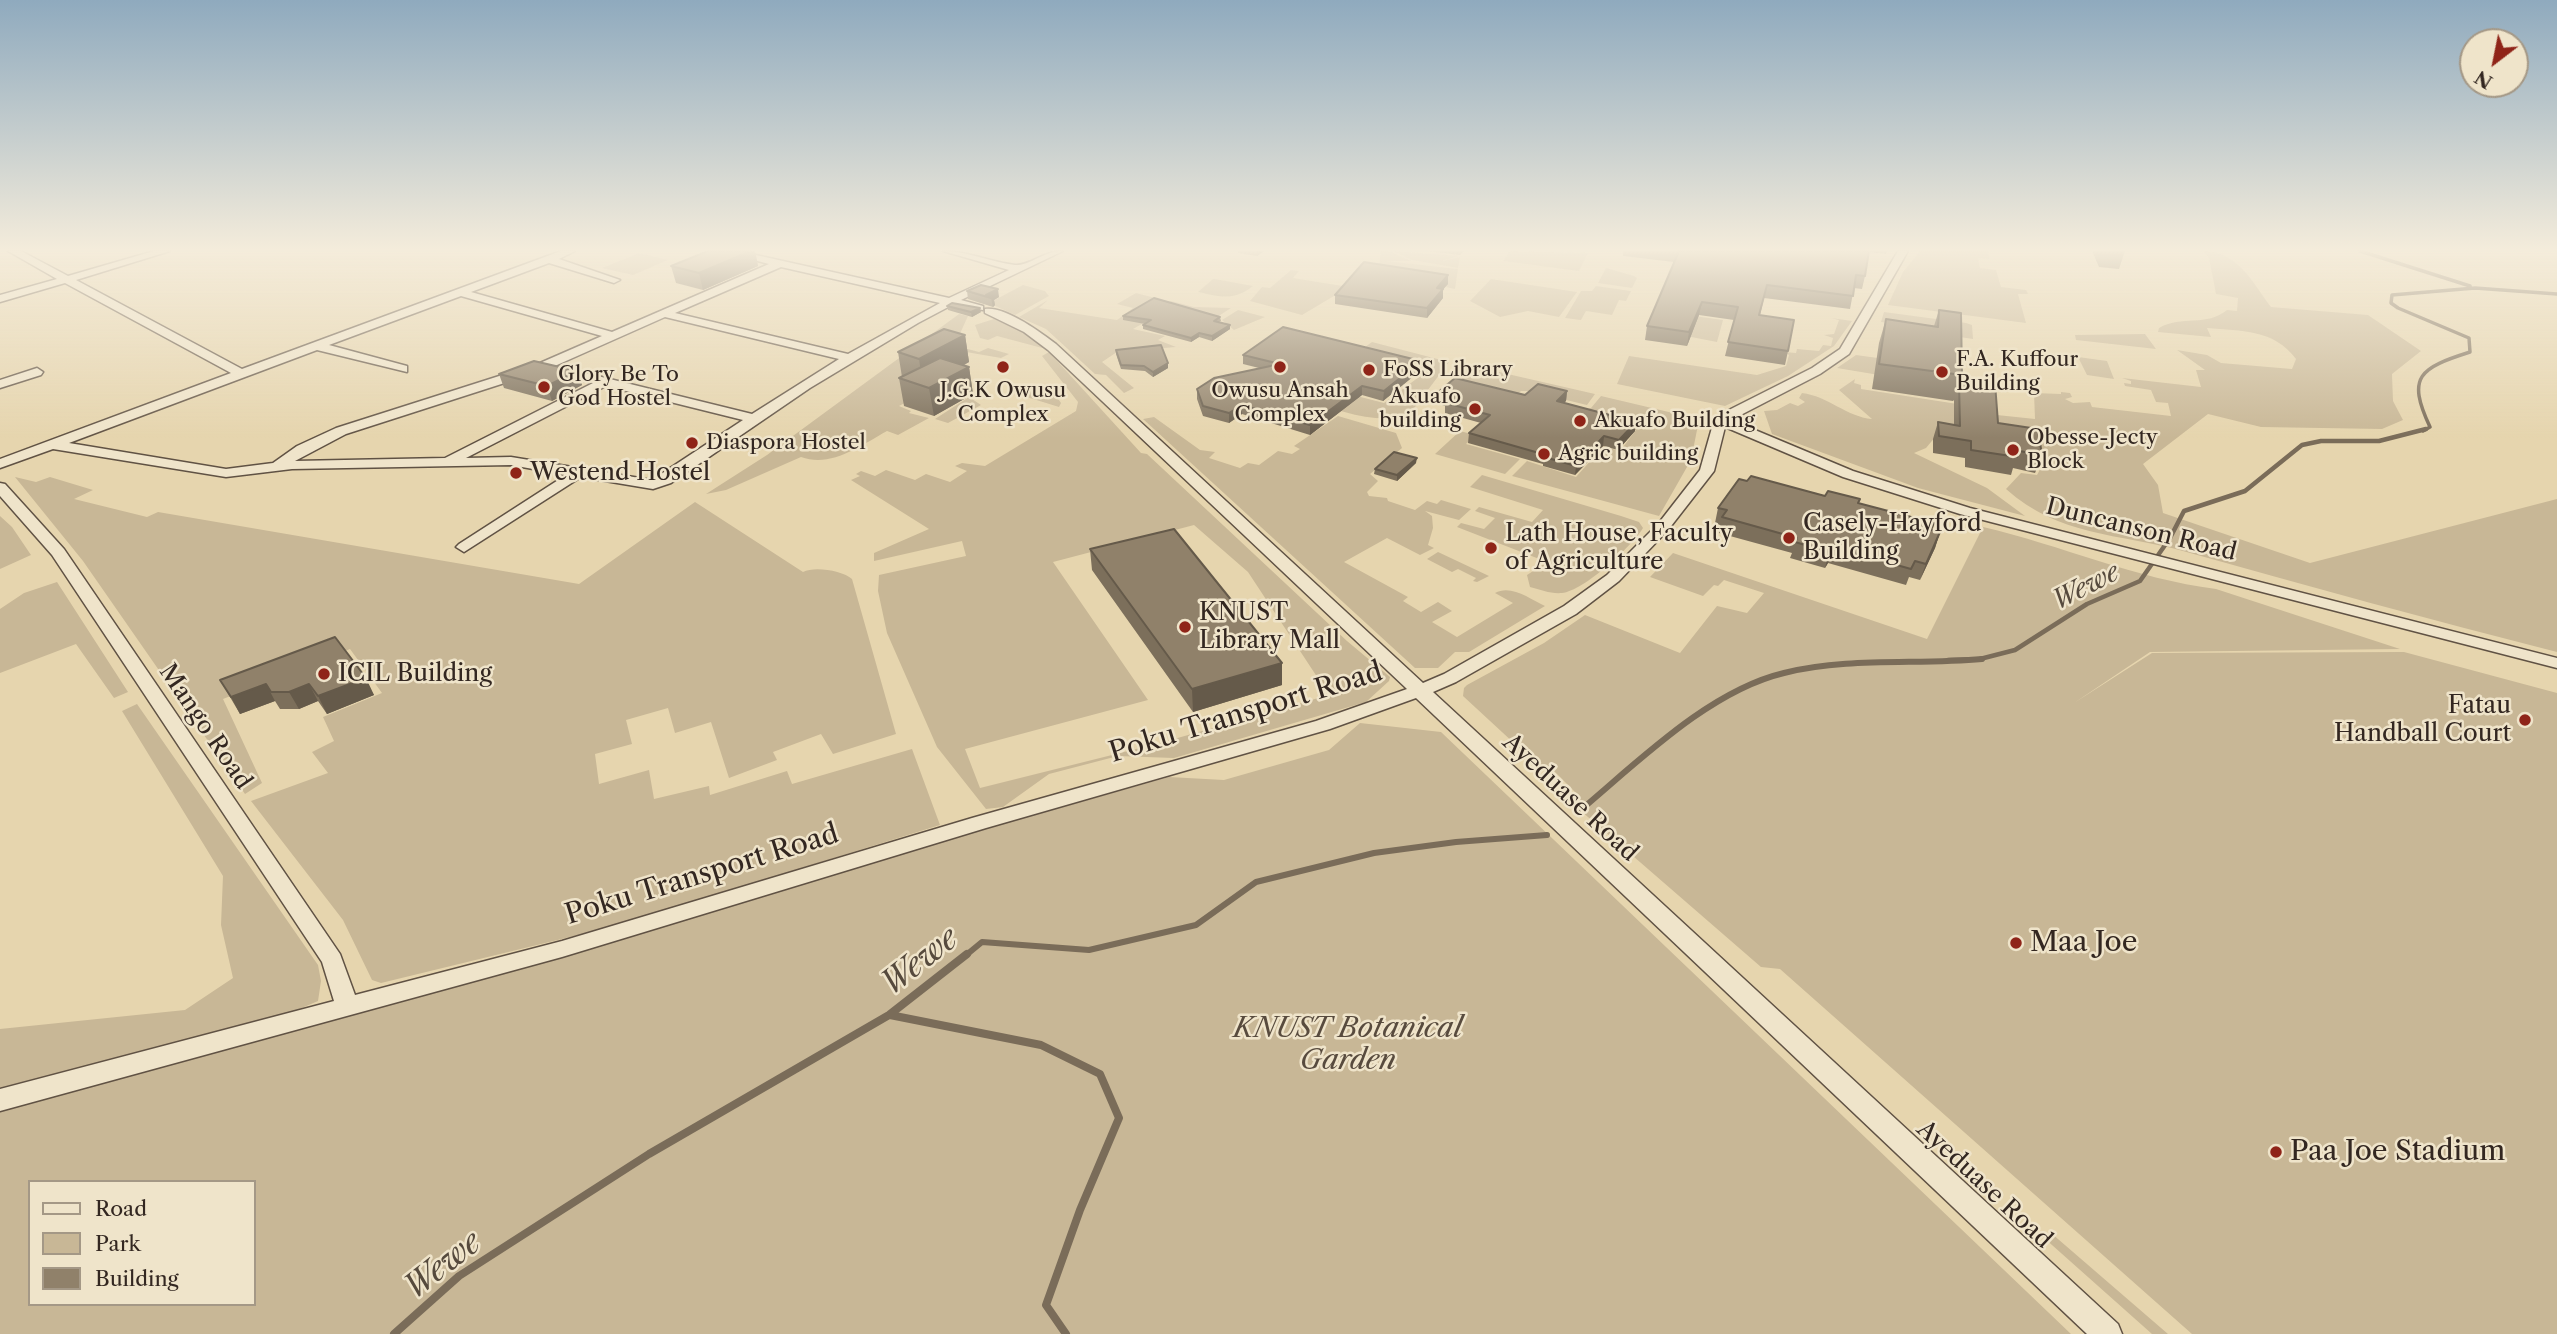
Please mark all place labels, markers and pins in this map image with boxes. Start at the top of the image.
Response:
place label: F.A. Kuffour Building [1956,347,2078,397]
place label: FoSS Library [1383,357,1513,383]
marker: J.G.K Owusu Complex [995,359,1011,375]
marker: Owusu Ansah Complex [1272,359,1288,375]
place label: Glory Be To God Hostel [558,362,679,412]
marker: FoSS Library [1361,362,1377,378]
marker: F.A. Kuffour Building [1934,364,1950,380]
place label: J.G.K Owusu Complex [940,378,1066,428]
place label: Owusu Ansah Complex [1211,378,1349,428]
marker: Glory Be To God Hostel [536,379,552,395]
place label: Akuafo building [1379,384,1461,434]
marker: Akuafo building [1467,401,1483,417]
place label: Akuafo Building [1594,408,1755,434]
marker: Akuafo Building [1572,413,1588,429]
place label: Obesse-Jecty Block [2027,425,2158,475]
place label: Diaspora Hostel [706,430,866,456]
marker: Diaspora Hostel [684,435,700,451]
place label: Agric building [1558,441,1698,467]
marker: Obesse-Jecty Block [2005,442,2021,458]
marker: Agric building [1536,446,1552,462]
place label: Westend Hostel [530,459,710,487]
marker: Westend Hostel [508,465,524,481]
place label: Casely-Hayford Building [1803,510,1982,566]
place label: Lath House, Faculty of Agriculture [1505,520,1733,576]
marker: Casely-Hayford Building [1781,530,1797,546]
marker: Lath House, Faculty of Agriculture [1483,540,1499,556]
place label: KNUST Library Mall [1199,599,1340,655]
marker: KNUST Library Mall [1177,619,1193,635]
place label: ICIL Building [338,660,492,688]
marker: ICIL Building [316,666,332,682]
place label: Fatau Handball Court [2334,692,2511,748]
marker: Fatau Handball Court [2517,712,2533,728]
place label: Maa Joe [2030,926,2137,960]
marker: Maa Joe [2008,935,2024,951]
place label: Paa Joe Stadium [2290,1135,2505,1169]
marker: Paa Joe Stadium [2268,1144,2284,1160]

